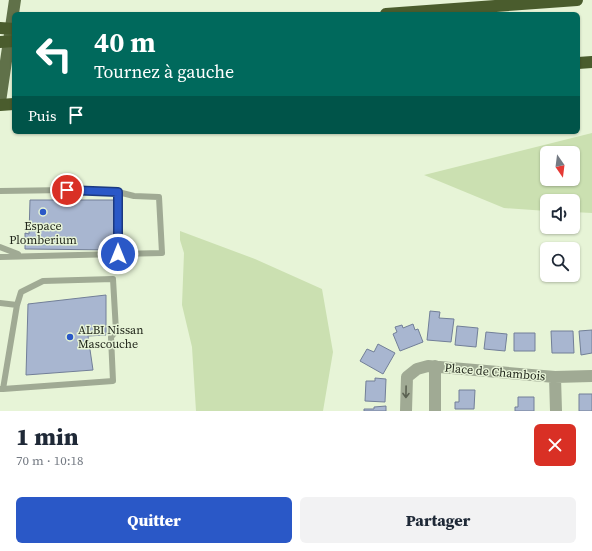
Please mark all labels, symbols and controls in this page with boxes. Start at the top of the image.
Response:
text: 40 m [94,23,156,61]
icon: left [28,28,80,80]
text: Tournez à gauche [94,59,234,84]
icon: arrive [65,104,87,126]
text: Puis [28,105,57,126]
north arrow [540,146,580,186]
map controls [540,146,580,282]
pin [50,173,84,207]
icon: arrive [56,179,78,201]
button: sound [540,194,580,234]
marker: Espace Plomberium [38,207,48,217]
place label: Espace Plomberium [9,218,77,248]
position arrow [97,233,139,275]
button: search [540,242,580,282]
place label: ALBI Nissan Mascouche [78,322,143,352]
marker: ALBI Nissan Mascouche [65,332,75,342]
street label: Place de Chambois [444,360,546,384]
one-way arrow [402,385,410,398]
text: 1 min [16,420,79,453]
button: close [534,424,576,466]
text: 70 m · 10:18 [16,452,84,469]
button: Quitter [16,497,292,543]
button: Partager [300,497,576,543]

